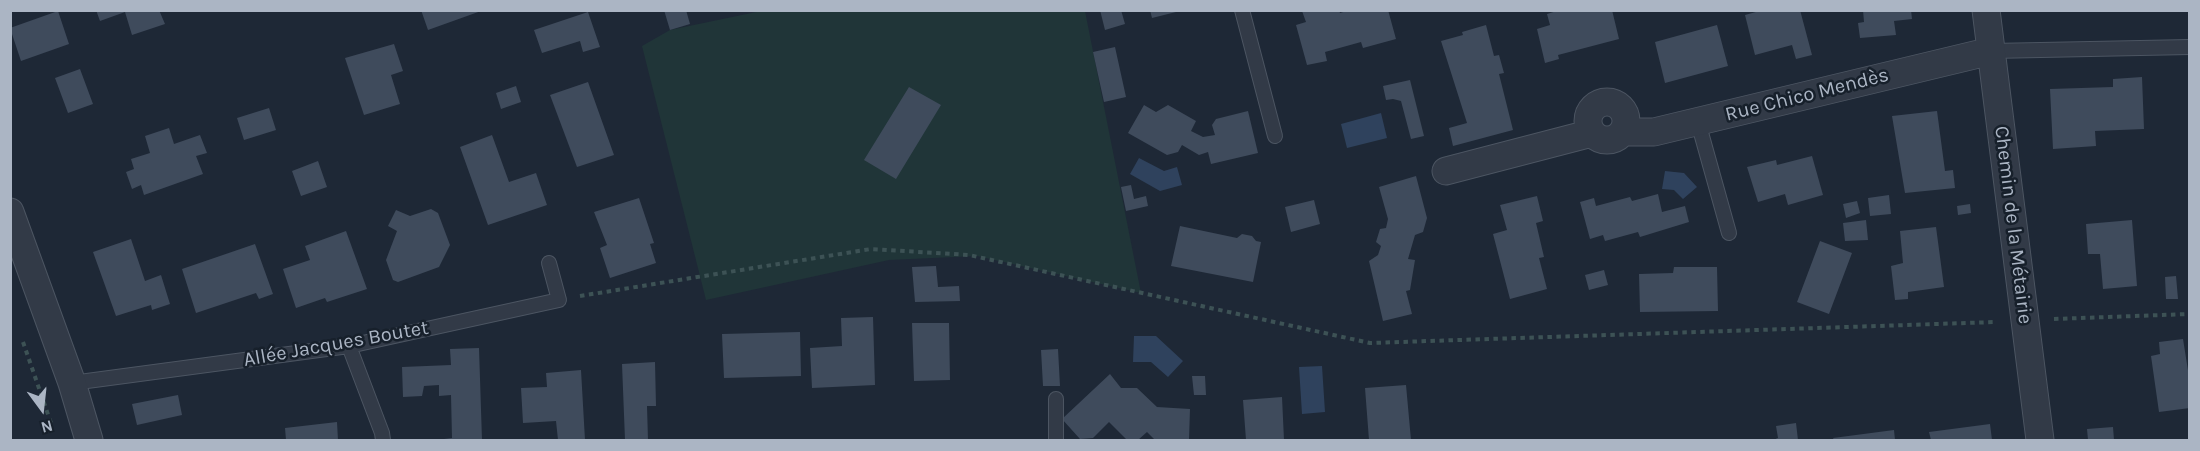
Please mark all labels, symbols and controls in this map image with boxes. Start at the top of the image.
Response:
street label: Rue Chico Mendès [1723,63,1891,127]
street label: Chemin de la Métairie [1989,125,2037,325]
street label: Allée Jacques Boutet [242,316,430,372]
north arrow [12,379,72,439]
text: N [39,416,55,438]

